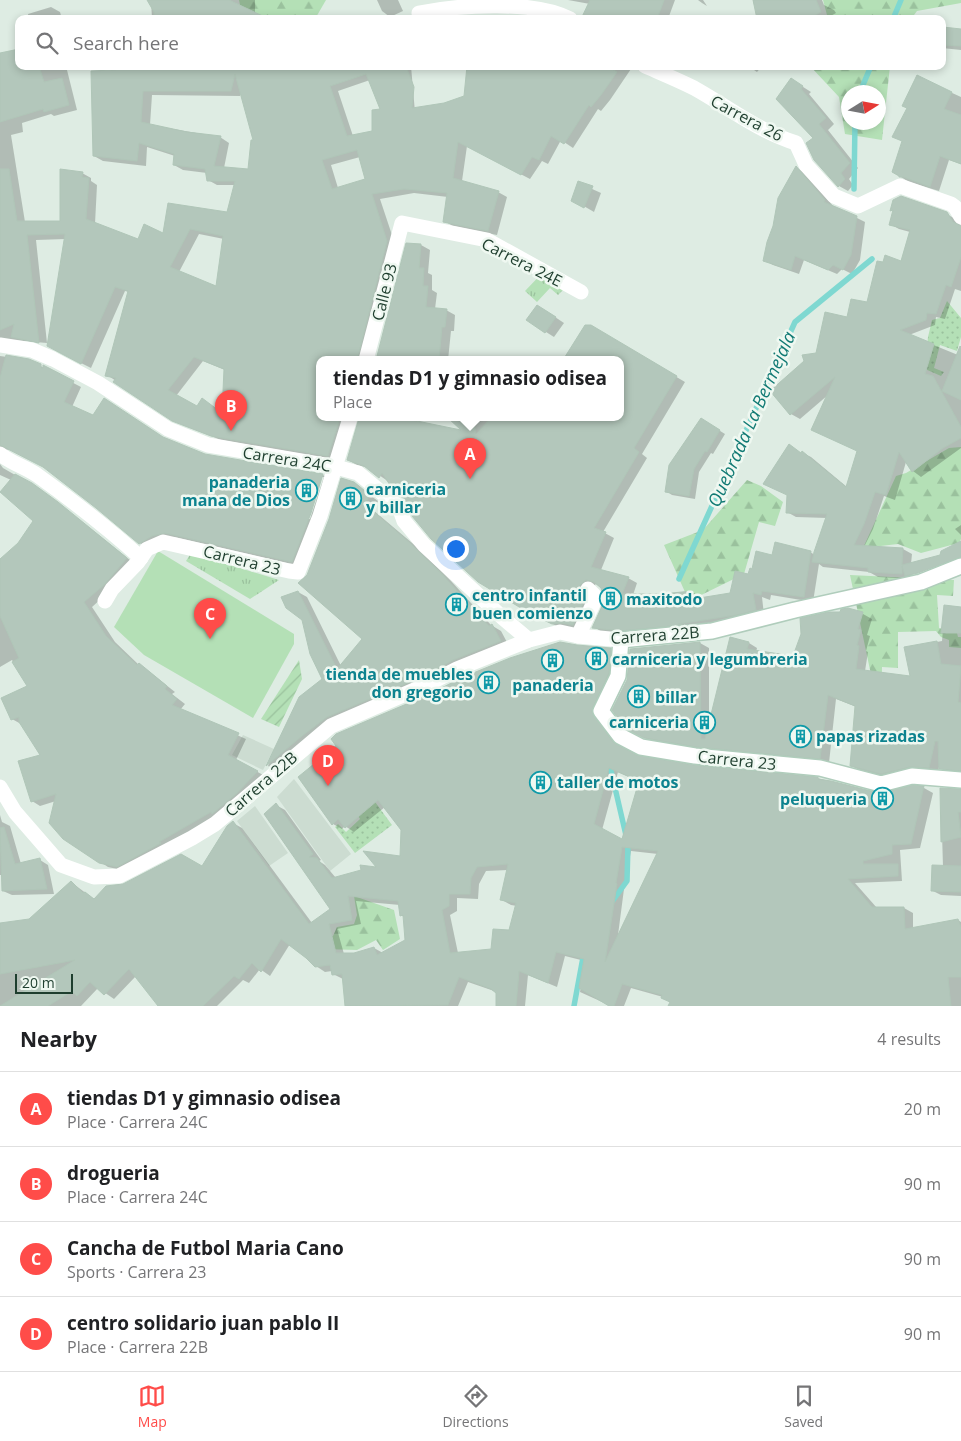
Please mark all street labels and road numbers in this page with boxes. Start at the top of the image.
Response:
street label: Carrera 26 [707,90,787,146]
street label: Carrera 24E [478,232,566,292]
street label: Calle 93 [366,261,402,323]
street label: Carrera 24C [241,441,333,477]
street label: Carrera 23 [201,540,283,580]
street label: Carrera 22B [610,621,700,649]
street label: Carrera 23 [697,745,777,775]
street label: Carrera 22B [220,746,302,822]

